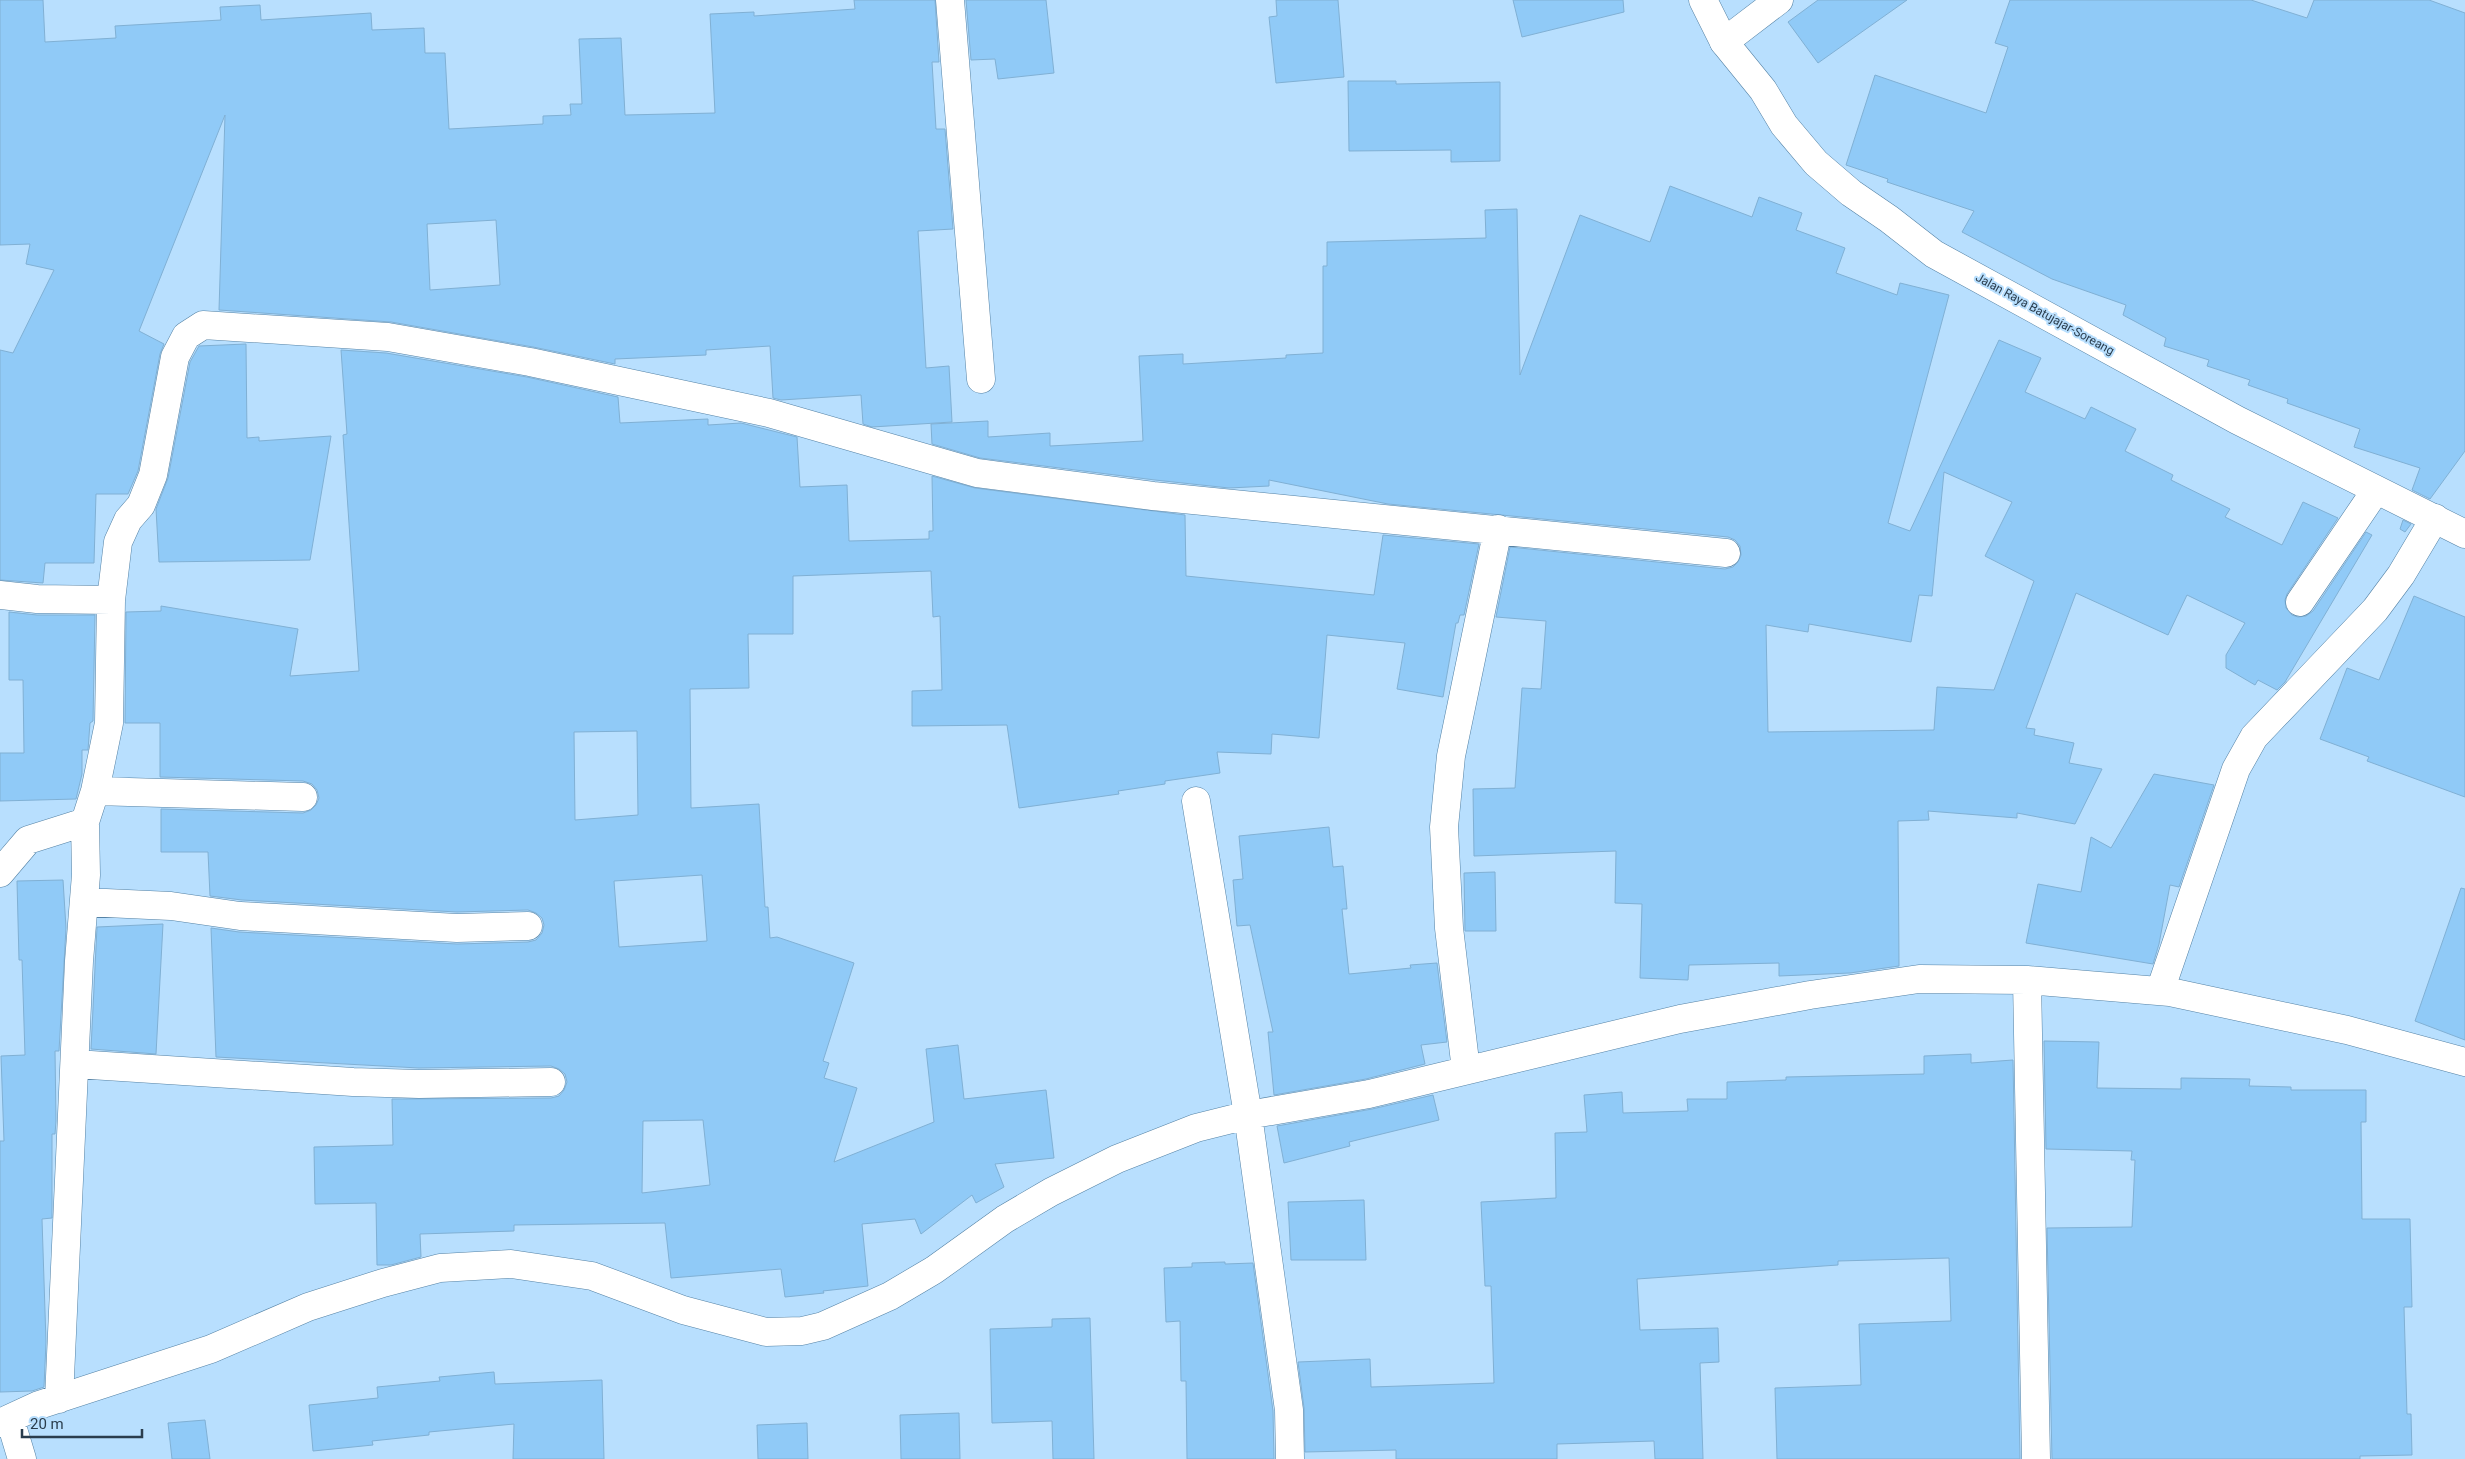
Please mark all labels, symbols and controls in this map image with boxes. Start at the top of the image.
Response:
street label: Jalan Raya Batujajar-Soreang [1973,270,2117,358]
scale bar [22,1406,142,1438]
text: 20 m [30,1415,64,1433]

